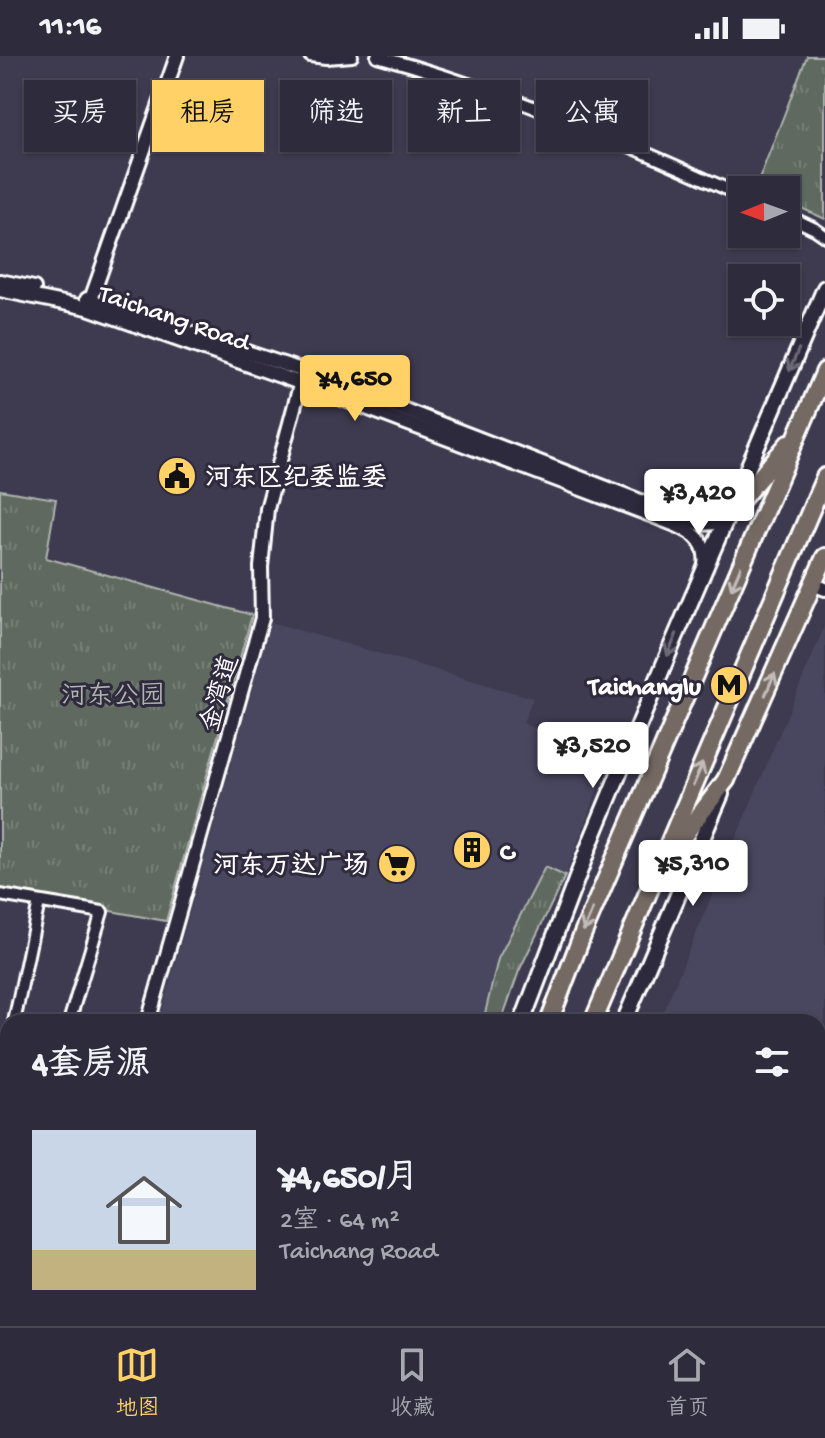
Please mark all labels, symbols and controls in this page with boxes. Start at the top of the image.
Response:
text: 11:16 [40,11,101,46]
chip: 买房 [24,80,136,152]
chip: 租房 [152,80,264,152]
chip: 筛选 [280,80,392,152]
chip: 新上 [408,80,520,152]
chip: 公寓 [536,80,648,152]
north arrow [728,176,800,248]
map controls [728,176,800,336]
button: locate [728,264,800,336]
street label: Taichang Road [92,279,255,361]
one-way arrow [786,347,801,372]
pin: ¥4,650 [290,355,420,423]
text: ¥4,650 [318,365,392,396]
public building icon: 河东区纪委监委 [156,455,198,497]
place label: 河东区纪委监委 [205,463,387,496]
pin: ¥3,420 [634,469,764,537]
text: ¥3,420 [662,479,736,510]
one-way arrow [728,566,743,590]
one-way arrow [664,632,679,657]
street label: 金湾道 [195,652,248,736]
metro station icon: Taichanglu [708,664,750,706]
one-way arrow [763,672,778,697]
place label: Taichanglu [587,674,702,705]
park label: 河东公园 [61,681,165,714]
pin: ¥3,520 [528,722,658,790]
text: ¥3,520 [556,732,630,763]
one-way arrow [692,762,707,787]
building icon: C [451,829,493,871]
place label: C [500,839,517,870]
pin: ¥5,310 [628,840,758,908]
supermarket icon: 河东万达广场 [376,843,418,885]
text: ¥5,310 [657,850,729,881]
place label: 河东万达广场 [213,851,369,884]
one-way arrow [580,907,595,932]
icon: filters [750,1040,794,1084]
text: 4套房源 [32,1047,150,1087]
text: ¥4,650/月 [280,1160,419,1200]
icon: home [96,1162,192,1258]
text: 2室 · 64 m² [280,1207,400,1238]
text: Taichang Road [280,1238,437,1269]
tab: 地图 [115,1343,160,1423]
tab: 收藏 [390,1343,435,1423]
tab: 首页 [665,1343,710,1423]

